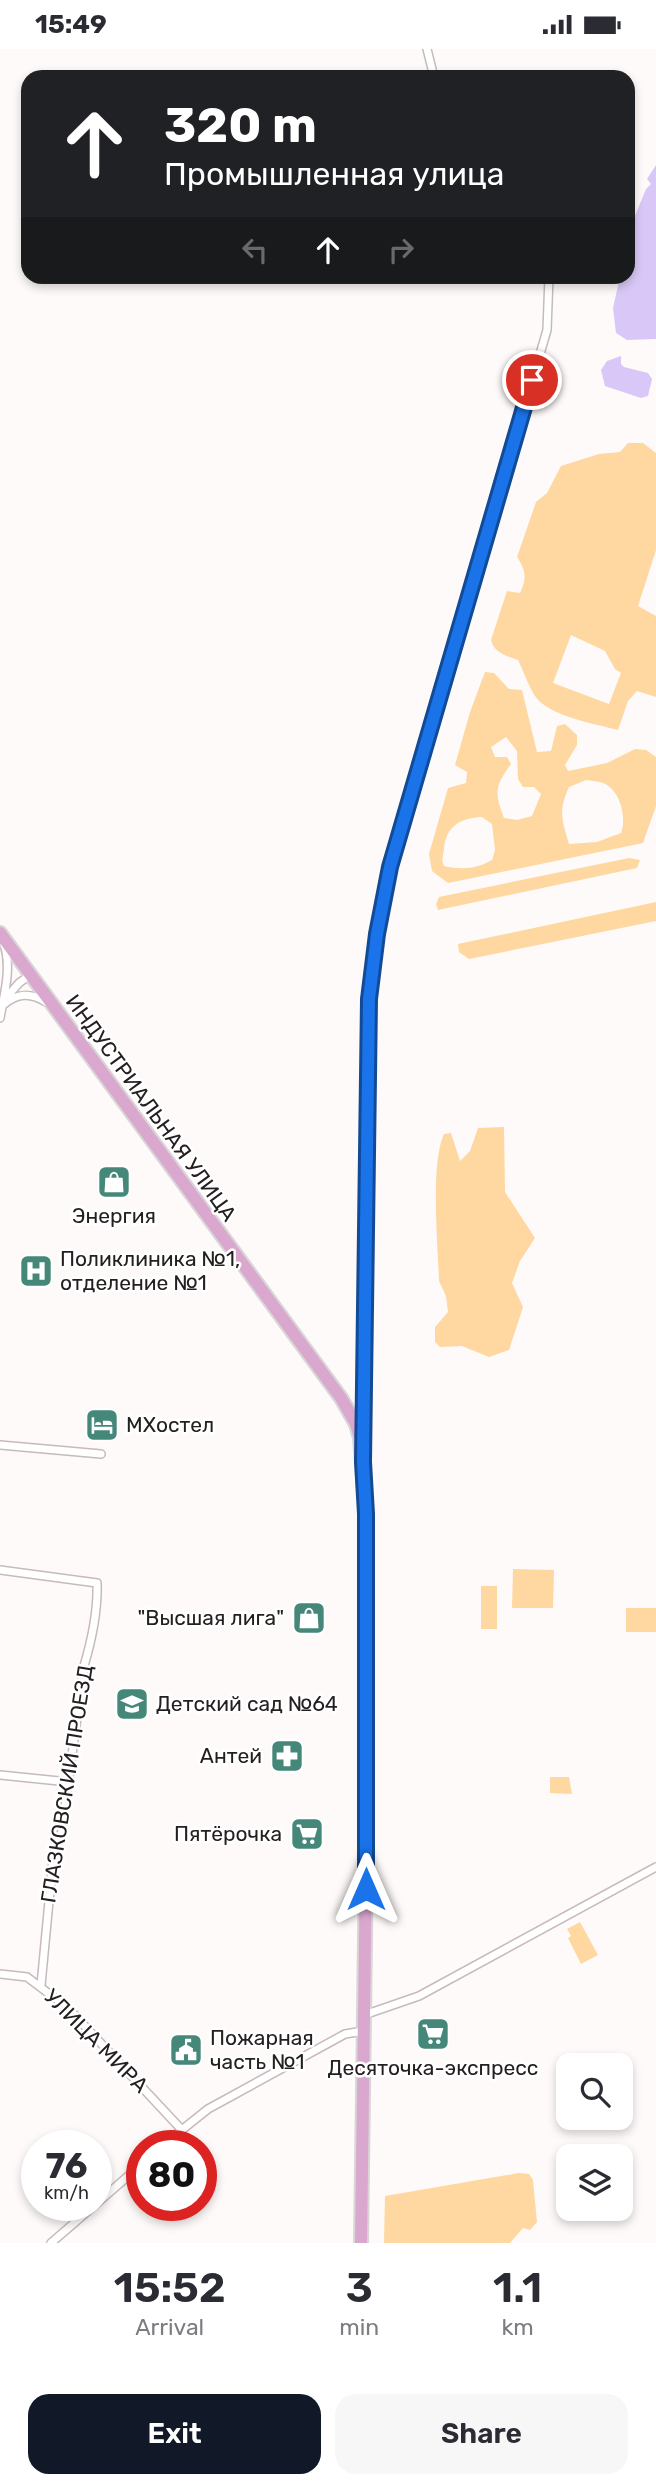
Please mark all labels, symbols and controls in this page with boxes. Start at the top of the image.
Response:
text: 15:49 [35,9,107,40]
text: 320 m [164,96,317,154]
icon: ahead [49,98,140,189]
text: Промышленная улица [164,155,504,193]
icon: left [236,231,274,269]
icon: ahead [309,231,347,269]
icon: right [382,231,420,269]
pin [502,350,562,410]
icon: arrive [513,361,551,399]
street label: ИНДУСТРИАЛЬНАЯ УЛИЦА [61,990,242,1226]
shop icon: Энергия [95,1163,133,1201]
place label: Энергия [72,1203,156,1228]
place label: Поликлиника №1, отделение №1 [60,1246,240,1295]
hospital icon: Поликлиника №1, отделение №1 [17,1252,55,1290]
hotel icon: МХостел [83,1406,121,1444]
place label: МХостел [126,1412,214,1437]
shop icon: "Высшая лига" [290,1599,328,1637]
place label: "Высшая лига" [138,1605,284,1630]
street label: ГЛАЗКОВСКИЙ ПРОЕЗД [35,1663,98,1905]
school or university icon: Детский сад №64 [113,1685,151,1723]
place label: Детский сад №64 [156,1691,338,1716]
pharmacy icon: Антей [268,1737,306,1775]
place label: Антей [200,1743,262,1768]
supermarket icon: Пятёрочка [288,1815,326,1853]
place label: Пятёрочка [174,1821,282,1846]
position arrow [329,1852,403,1926]
street label: УЛИЦА МИРА [39,1984,153,2098]
supermarket icon: Десяточка-экспресс [414,2015,452,2053]
place label: Пожарная часть №1 [210,2025,314,2074]
public building icon: Пожарная часть №1 [167,2031,205,2069]
map controls [556,2053,633,2221]
button: search [556,2053,633,2130]
place label: Десяточка-экспресс [328,2055,538,2080]
speed limit sign: 80 [126,2130,217,2221]
button: layers [556,2144,633,2221]
text: 76 [46,2145,87,2187]
text: km/h [44,2182,89,2204]
text: 15:52 [114,2263,226,2313]
text: 3 [346,2263,373,2313]
text: 1.1 [493,2263,542,2313]
text: Arrival [135,2313,204,2341]
text: min [339,2313,379,2341]
text: km [501,2313,534,2341]
button: Exit [28,2394,321,2474]
button: Share [335,2394,628,2474]

